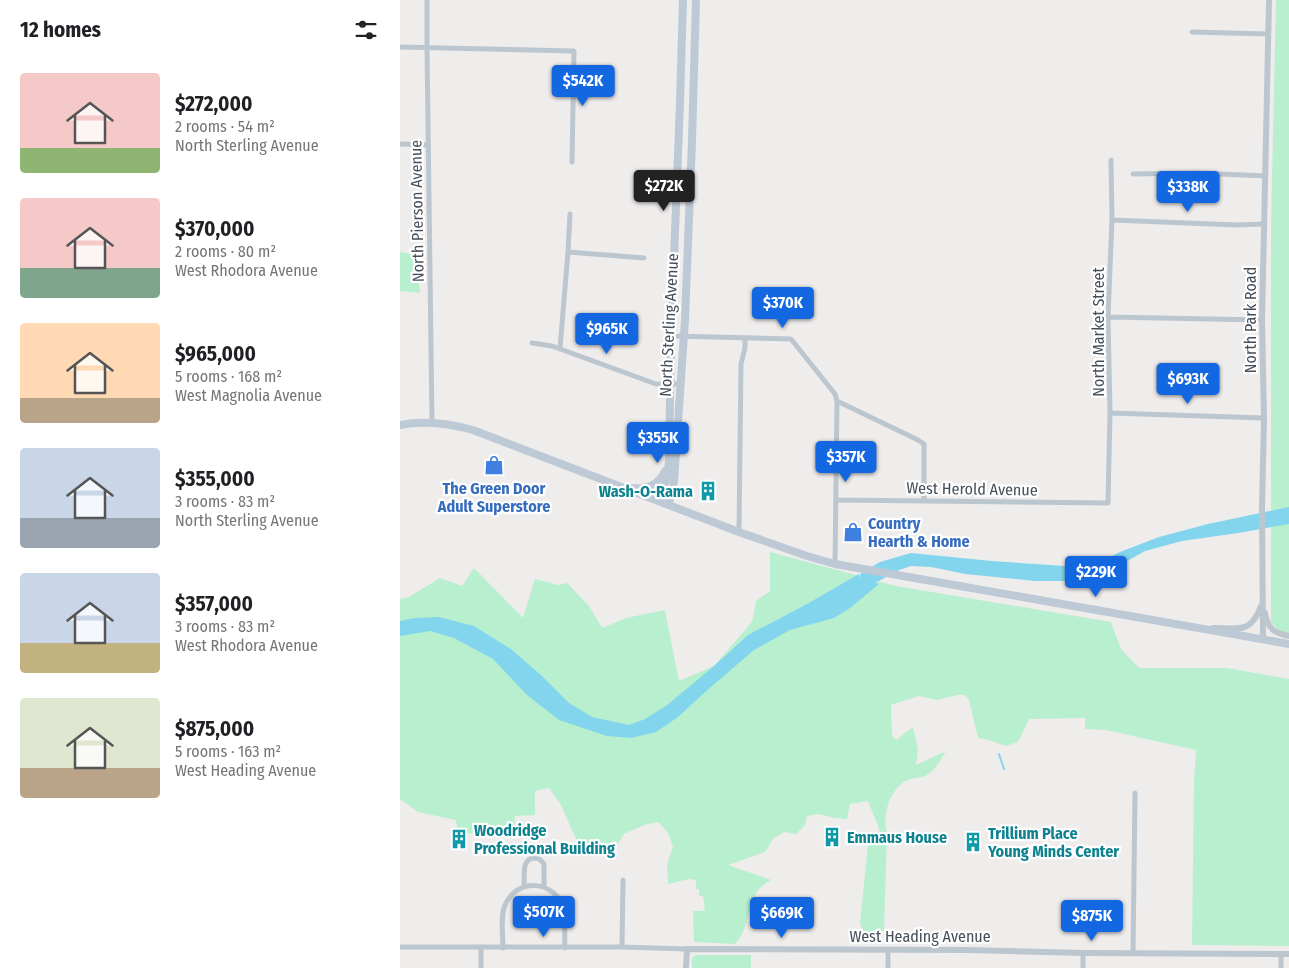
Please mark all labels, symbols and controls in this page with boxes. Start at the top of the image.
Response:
icon: filters [352,16,380,44]
text: 12 homes [20,17,101,43]
pin: $542K [548,64,618,107]
text: $542K [563,71,603,90]
text: $272,000 [175,91,252,117]
icon: home [60,93,120,153]
text: 2 rooms · 54 m² [175,117,275,136]
text: North Sterling Avenue [175,136,319,155]
street label: North Pierson Avenue [406,140,428,282]
pin: $272K [629,170,699,212]
pin: $338K [1153,170,1223,213]
text: $272K [645,176,683,195]
text: $338K [1168,177,1208,196]
text: $370,000 [175,216,254,242]
icon: home [60,218,120,278]
text: 2 rooms · 80 m² [175,242,276,261]
street label: North Sterling Avenue [656,253,682,397]
text: West Rhodora Avenue [175,261,318,280]
street label: North Market Street [1089,266,1108,397]
street label: North Park Road [1241,267,1260,373]
pin: $370K [748,286,818,329]
text: $370K [763,293,803,312]
pin: $965K [572,312,642,355]
text: $965K [586,319,628,338]
text: $965,000 [175,341,256,367]
icon: home [60,343,120,403]
pin: $693K [1153,362,1223,405]
text: 5 rooms · 168 m² [175,367,282,386]
text: $693K [1168,369,1208,388]
text: West Magnolia Avenue [175,386,322,405]
pin: $355K [623,422,693,464]
text: $355K [638,428,678,447]
pin: $357K [811,440,881,483]
text: $357K [826,447,866,466]
shop icon: The Green Door Adult Superstore [483,454,505,476]
text: $355,000 [175,466,255,492]
icon: home [60,468,120,528]
street label: West Herold Avenue [906,478,1038,500]
place label: The Green Door Adult Superstore [437,479,550,516]
building icon: Wash-O-Rama [697,480,719,502]
place label: Wash-O-Rama [599,482,693,501]
text: 3 rooms · 83 m² [175,492,275,511]
text: North Sterling Avenue [175,511,319,530]
place label: Country Hearth & Home [868,514,970,551]
shop icon: Country Hearth & Home [842,521,864,543]
pin: $229K [1061,556,1131,598]
text: $229K [1076,562,1116,581]
text: $357,000 [175,591,253,617]
icon: home [60,593,120,653]
text: 3 rooms · 83 m² [175,617,275,636]
text: West Rhodora Avenue [175,636,318,655]
text: $875,000 [175,716,254,742]
icon: home [60,718,120,778]
text: 5 rooms · 163 m² [175,742,281,761]
text: West Heading Avenue [175,761,316,780]
place label: Woodridge Professional Building [474,821,615,858]
place label: Trillium Place Young Minds Center [987,824,1119,861]
building icon: Emmaus House [821,826,843,848]
building icon: Woodridge Professional Building [448,828,470,850]
place label: Emmaus House [847,828,947,847]
building icon: Trillium Place Young Minds Center [962,831,984,853]
pin: $507K [509,896,579,938]
pin: $669K [747,896,817,939]
pin: $875K [1057,900,1127,942]
text: $507K [524,902,564,921]
text: $669K [761,903,803,922]
text: $875K [1072,906,1112,925]
street label: West Heading Avenue [849,927,991,946]

